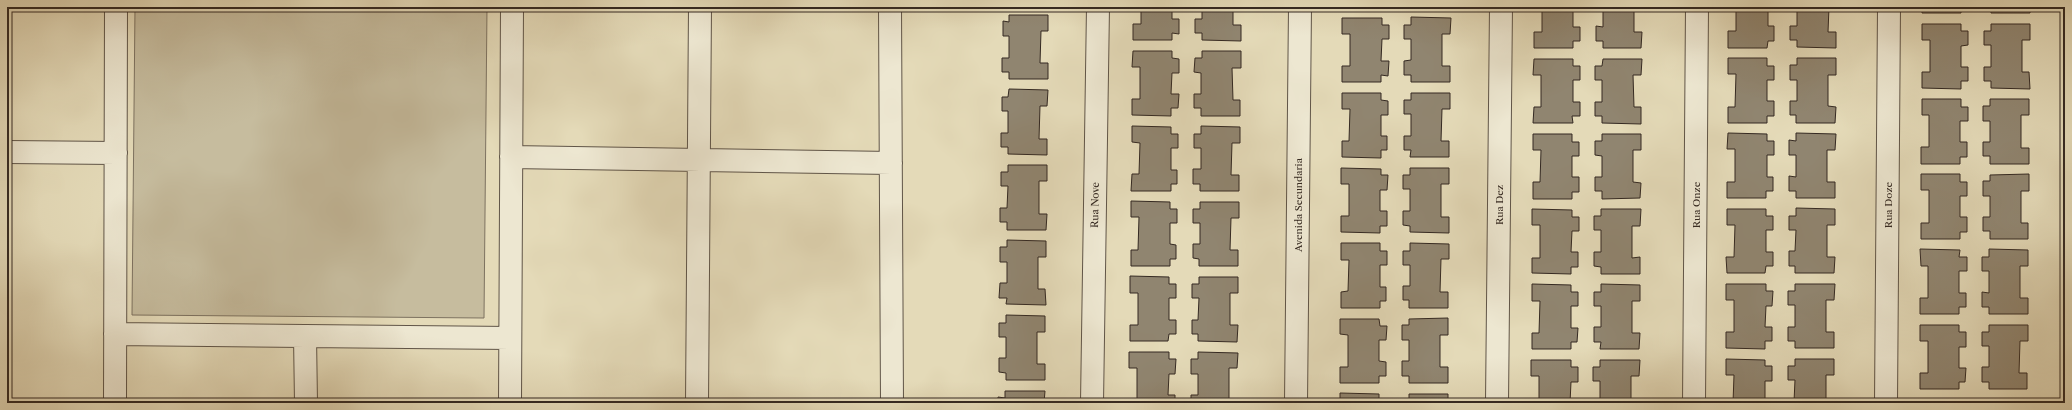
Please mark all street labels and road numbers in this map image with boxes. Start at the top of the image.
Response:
street label: Avenida Secundaria [1292,157,1305,253]
street label: Rua Onze [1690,181,1703,228]
street label: Rua Doze [1882,181,1895,228]
street label: Rua Nove [1088,182,1102,228]
street label: Rua Dez [1493,185,1506,225]

